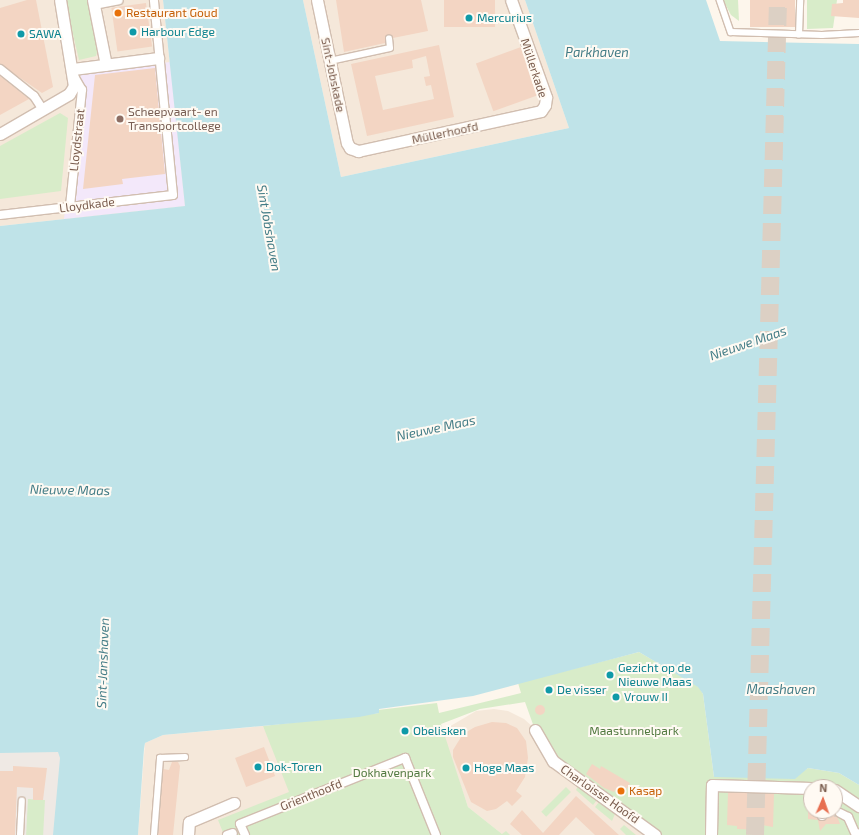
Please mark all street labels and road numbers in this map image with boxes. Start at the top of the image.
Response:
street label: Sint-Jobskade [318,36,348,114]
street label: Müllerkade [518,36,550,100]
street label: Lloydstraat [67,108,87,172]
street label: Müllerhoofd [410,119,480,147]
street label: Lloydkade [59,194,115,216]
street label: Charloisse Hoofd [558,761,642,827]
street label: Grienthoofd [278,776,344,814]

